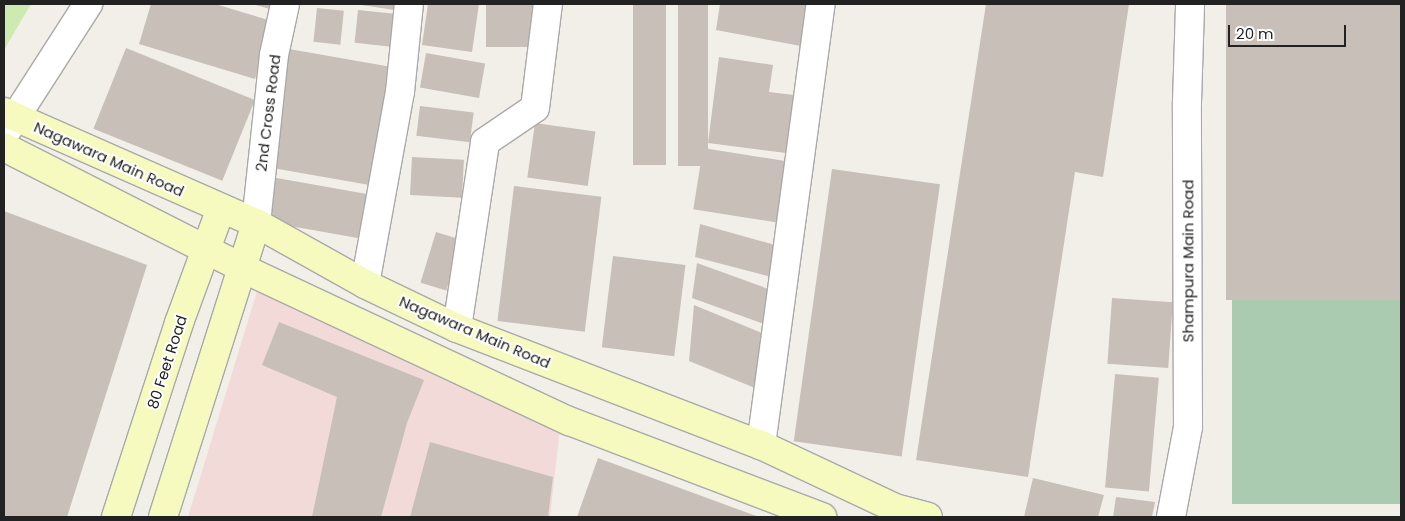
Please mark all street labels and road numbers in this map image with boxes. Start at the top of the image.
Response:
street label: 2nd Cross Road [252,53,284,173]
street label: Nagawara Main Road [31,118,187,200]
street label: Shampura Main Road [1179,180,1197,342]
street label: Nagawara Main Road [397,292,553,372]
street label: 80 Feet Road [143,313,191,411]

